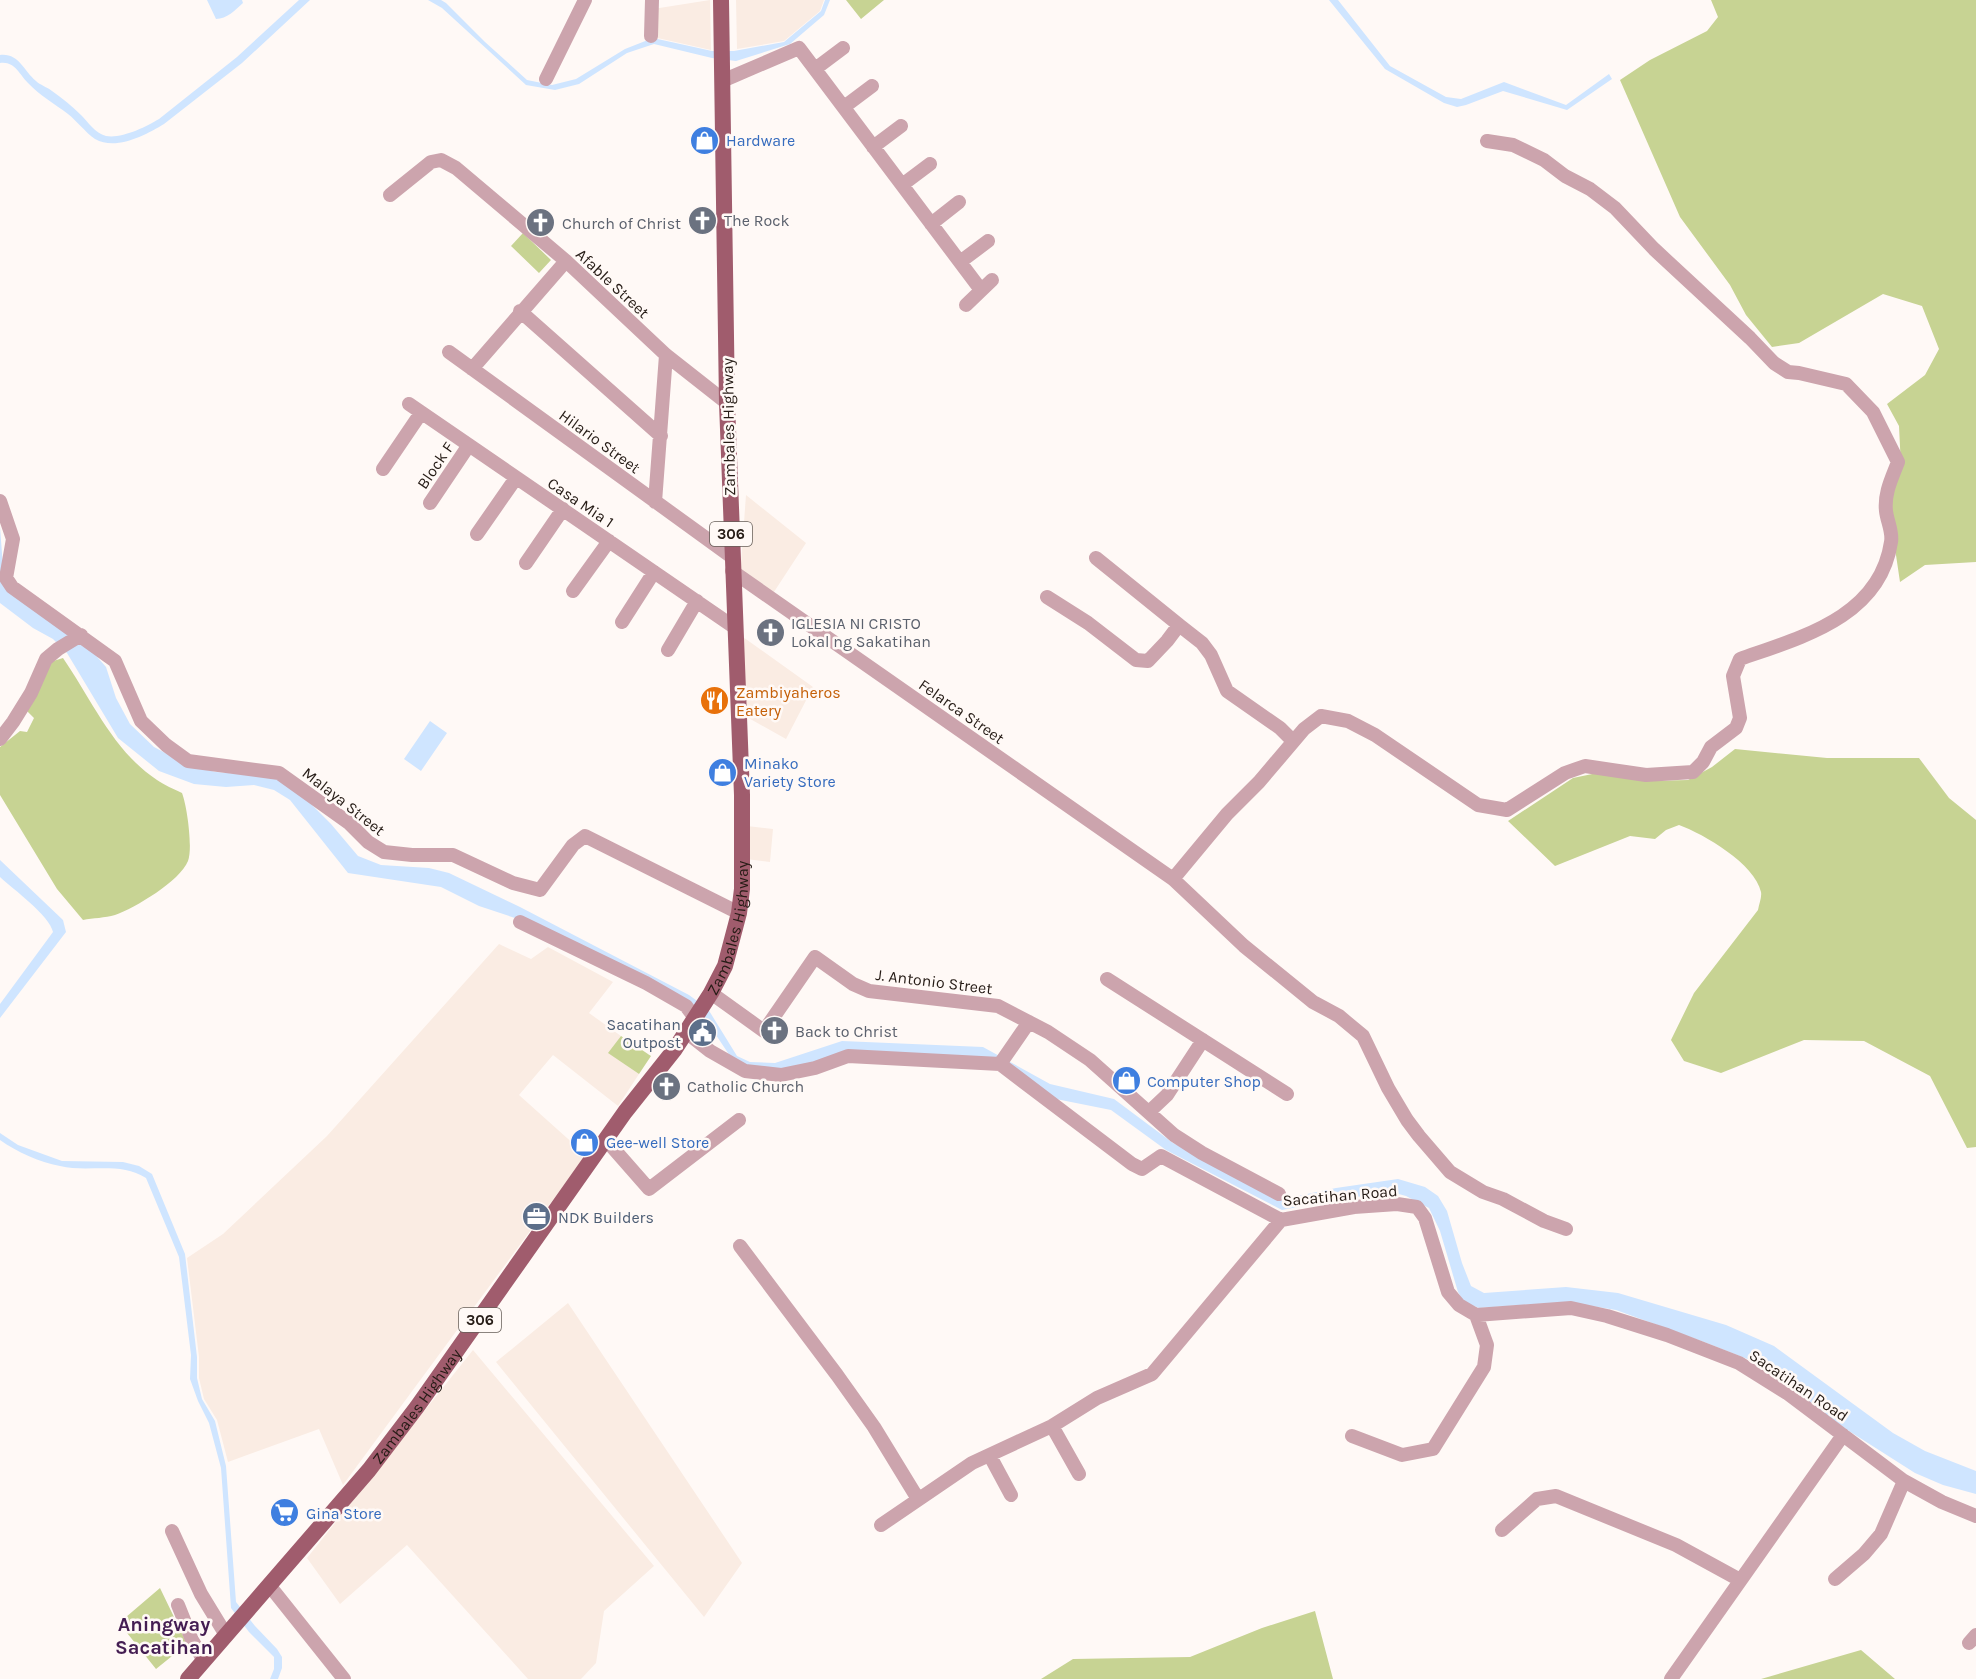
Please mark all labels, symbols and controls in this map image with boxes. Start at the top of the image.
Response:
shop icon: Hardware [689,124,721,156]
place label: Hardware [726,131,795,150]
church icon: The Rock [687,204,719,236]
church icon: Church of Christ [525,207,557,239]
place label: The Rock [724,211,790,230]
place label: Church of Christ [562,214,681,233]
street label: Afable Street [572,245,653,322]
street label: Zambales Highway [718,357,739,496]
street label: Hilario Street [555,406,644,477]
street label: Block F [413,438,458,492]
street label: Casa Mia 1 [544,473,617,532]
road number: 306 [710,522,752,546]
place label: IGLESIA NI CRISTO Lokal ng Sakatihan [791,614,931,651]
church icon: IGLESIA NI CRISTO Lokal ng Sakatihan [754,616,786,648]
street label: Felarca Street [915,675,1008,748]
place label: Zambiyaheros Eatery [736,683,841,720]
restaurant icon: Zambiyaheros Eatery [699,685,731,717]
place label: Minako Variety Store [744,754,836,791]
shop icon: Minako Variety Store [707,756,739,788]
street label: Malaya Street [299,763,389,840]
street label: Zambales Highway [703,860,752,998]
street label: J. Antonio Street [874,965,993,998]
place label: Sacatihan Outpost [607,1015,681,1052]
church icon: Back to Christ [758,1015,790,1047]
public building icon: Sacatihan Outpost [686,1017,718,1049]
place label: Back to Christ [795,1022,898,1041]
shop icon: Computer Shop [1110,1065,1142,1097]
church icon: Catholic Church [650,1070,682,1102]
place label: Computer Shop [1147,1072,1261,1091]
place label: Catholic Church [687,1077,804,1096]
shop icon: Gee-well Store [569,1126,601,1158]
place label: Gee-well Store [606,1133,709,1152]
street label: Sacatihan Road [1282,1181,1398,1210]
office icon: NDK Builders [521,1201,553,1233]
place label: NDK Builders [558,1208,654,1227]
road number: 306 [459,1308,501,1332]
street label: Zambales Highway [368,1344,466,1468]
street label: Sacatihan Road [1746,1345,1852,1425]
supermarket icon: Gina Store [269,1497,301,1529]
place label: Gina Store [306,1504,382,1523]
district label: Aningway Sacatihan [115,1613,213,1659]

